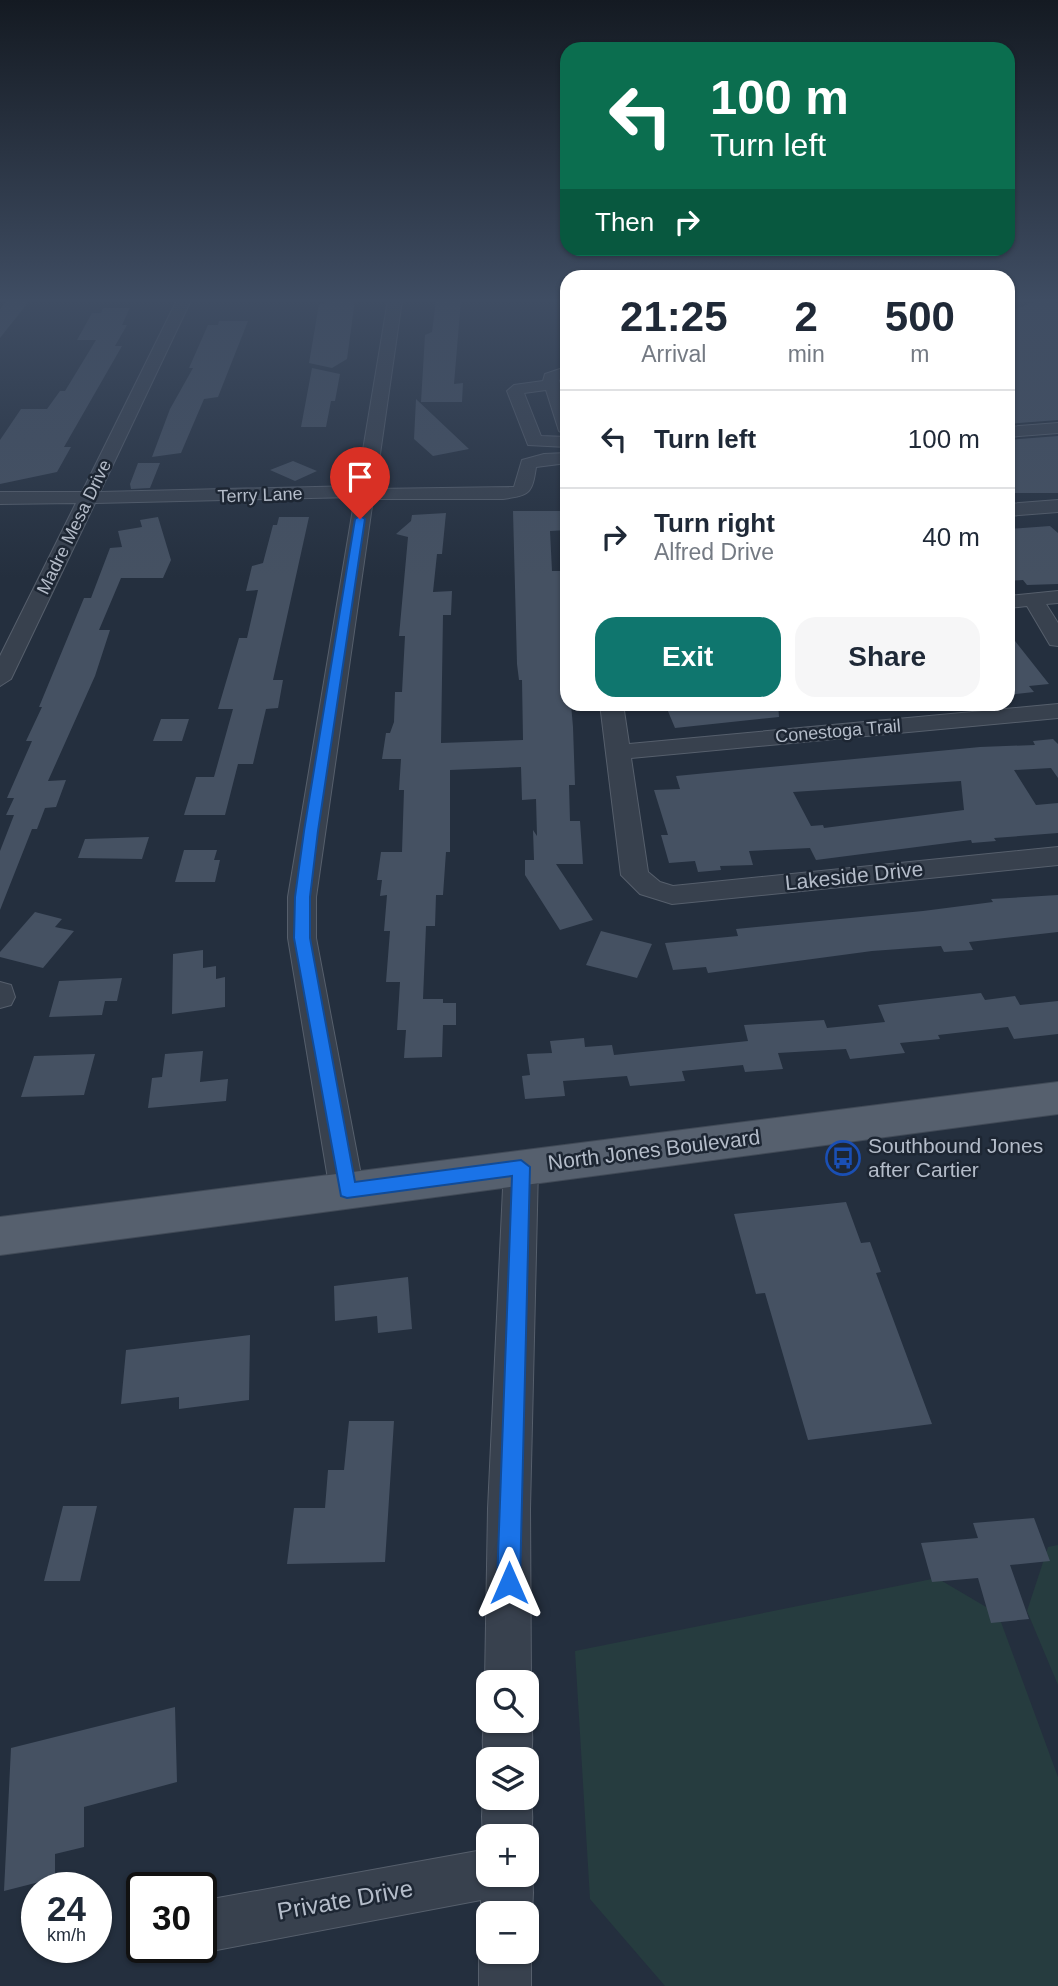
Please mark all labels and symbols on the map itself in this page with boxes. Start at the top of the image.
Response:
pin [330,447,390,519]
street label: Madre Mesa Drive [33,457,115,597]
street label: Terry Lane [217,484,303,506]
street label: Conestoga Trail [774,716,902,746]
street label: Lakeside Drive [784,857,924,894]
street label: North Jones Boulevard [547,1125,761,1174]
place label: Southbound Jones after Cartier [868,1134,1043,1181]
bus stop icon: Southbound Jones after Cartier [824,1139,862,1177]
position arrow [472,1546,546,1620]
speed limit sign: 30 [126,1872,217,1963]
street label: Private Drive [275,1874,415,1925]

